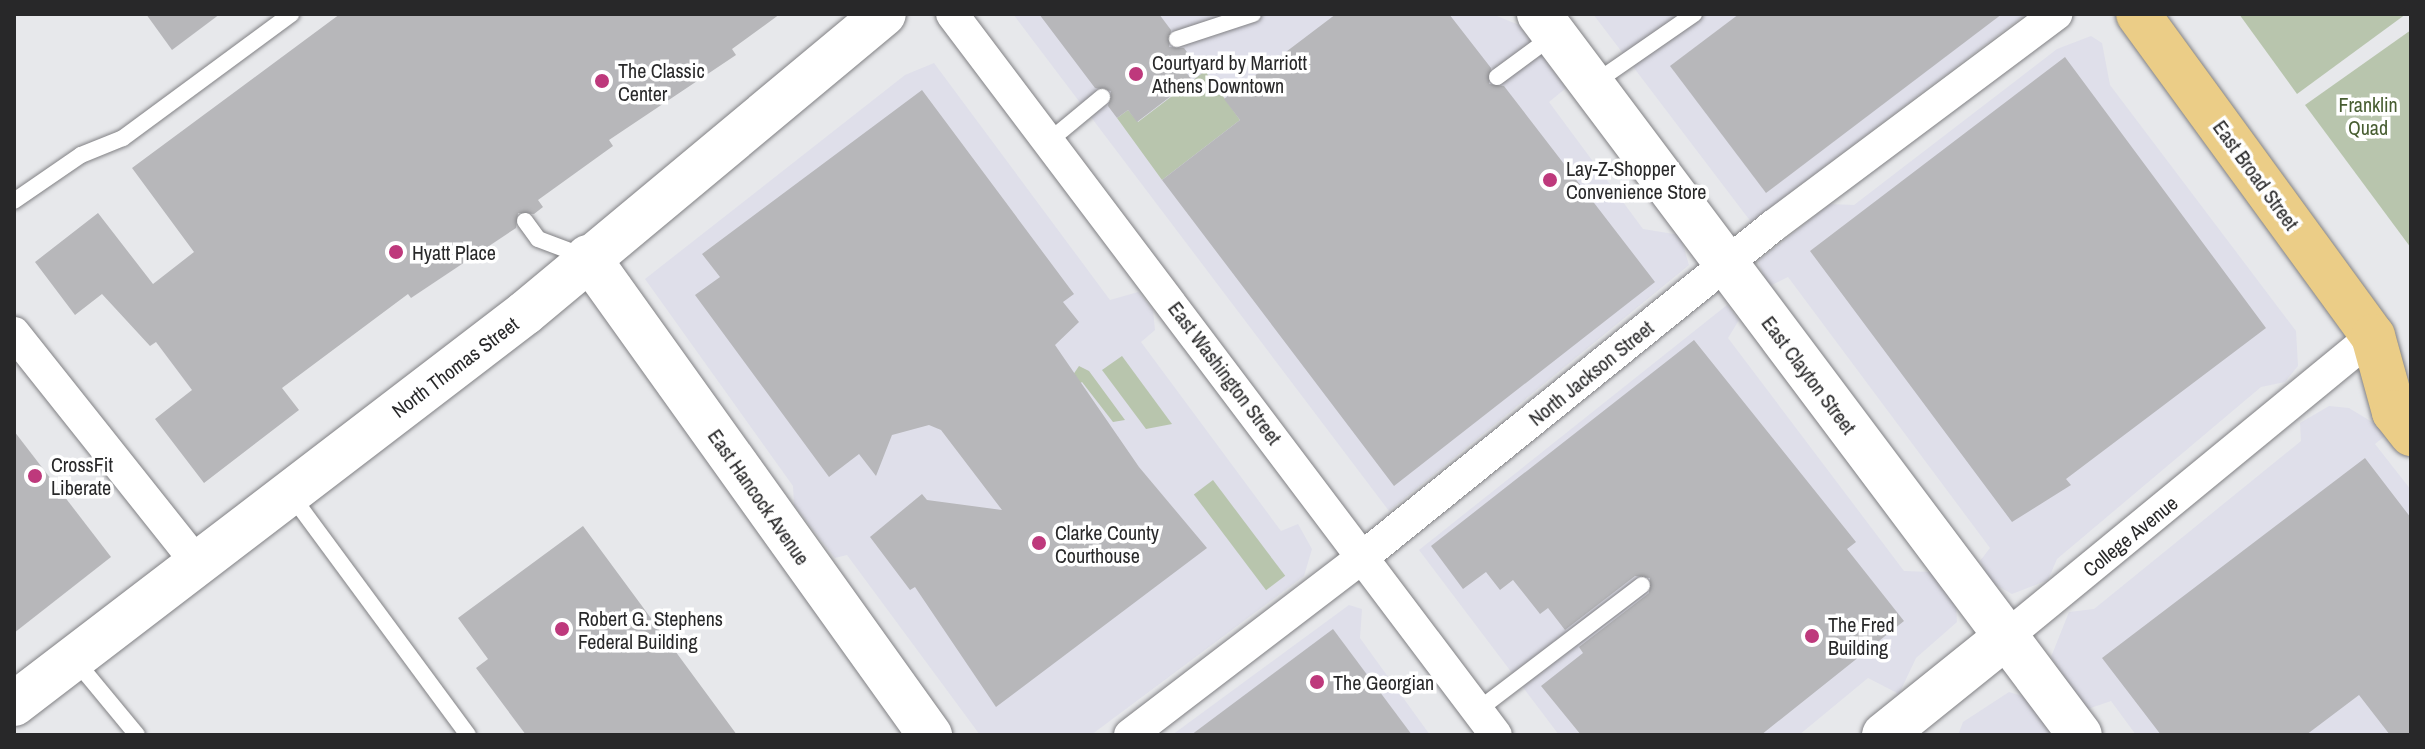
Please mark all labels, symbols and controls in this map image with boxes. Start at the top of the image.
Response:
place label: Courtyard by Marriott Athens Downtown [1152,50,1307,97]
place label: The Classic Center [618,58,705,105]
marker: Courtyard by Marriott Athens Downtown [1127,65,1145,83]
marker: The Classic Center [593,72,611,90]
park label: Franklin Quad [2338,92,2398,139]
street label: East Broad Street [2208,116,2304,234]
place label: Lay-Z-Shopper Convenience Store [1566,156,1706,203]
marker: Lay-Z-Shopper Convenience Store [1541,171,1559,189]
place label: Hyatt Place [412,240,496,264]
marker: Hyatt Place [387,243,405,261]
street label: East Washington Street [1163,297,1287,449]
street label: East Clayton Street [1757,311,1861,439]
street label: North Thomas Street [387,312,523,422]
street label: North Jackson Street [1524,315,1658,431]
street label: East Hancock Avenue [703,424,815,570]
place label: CrossFit Liberate [51,452,113,499]
marker: CrossFit Liberate [26,467,44,485]
street label: College Avenue [2078,490,2182,582]
place label: Clarke County Courthouse [1055,520,1159,567]
marker: Clarke County Courthouse [1030,534,1048,552]
place label: Robert G. Stephens Federal Building [578,606,723,653]
place label: The Fred Building [1828,612,1895,659]
marker: Robert G. Stephens Federal Building [553,620,571,638]
marker: The Fred Building [1803,627,1821,645]
place label: The Georgian [1333,670,1434,694]
marker: The Georgian [1308,673,1326,691]

